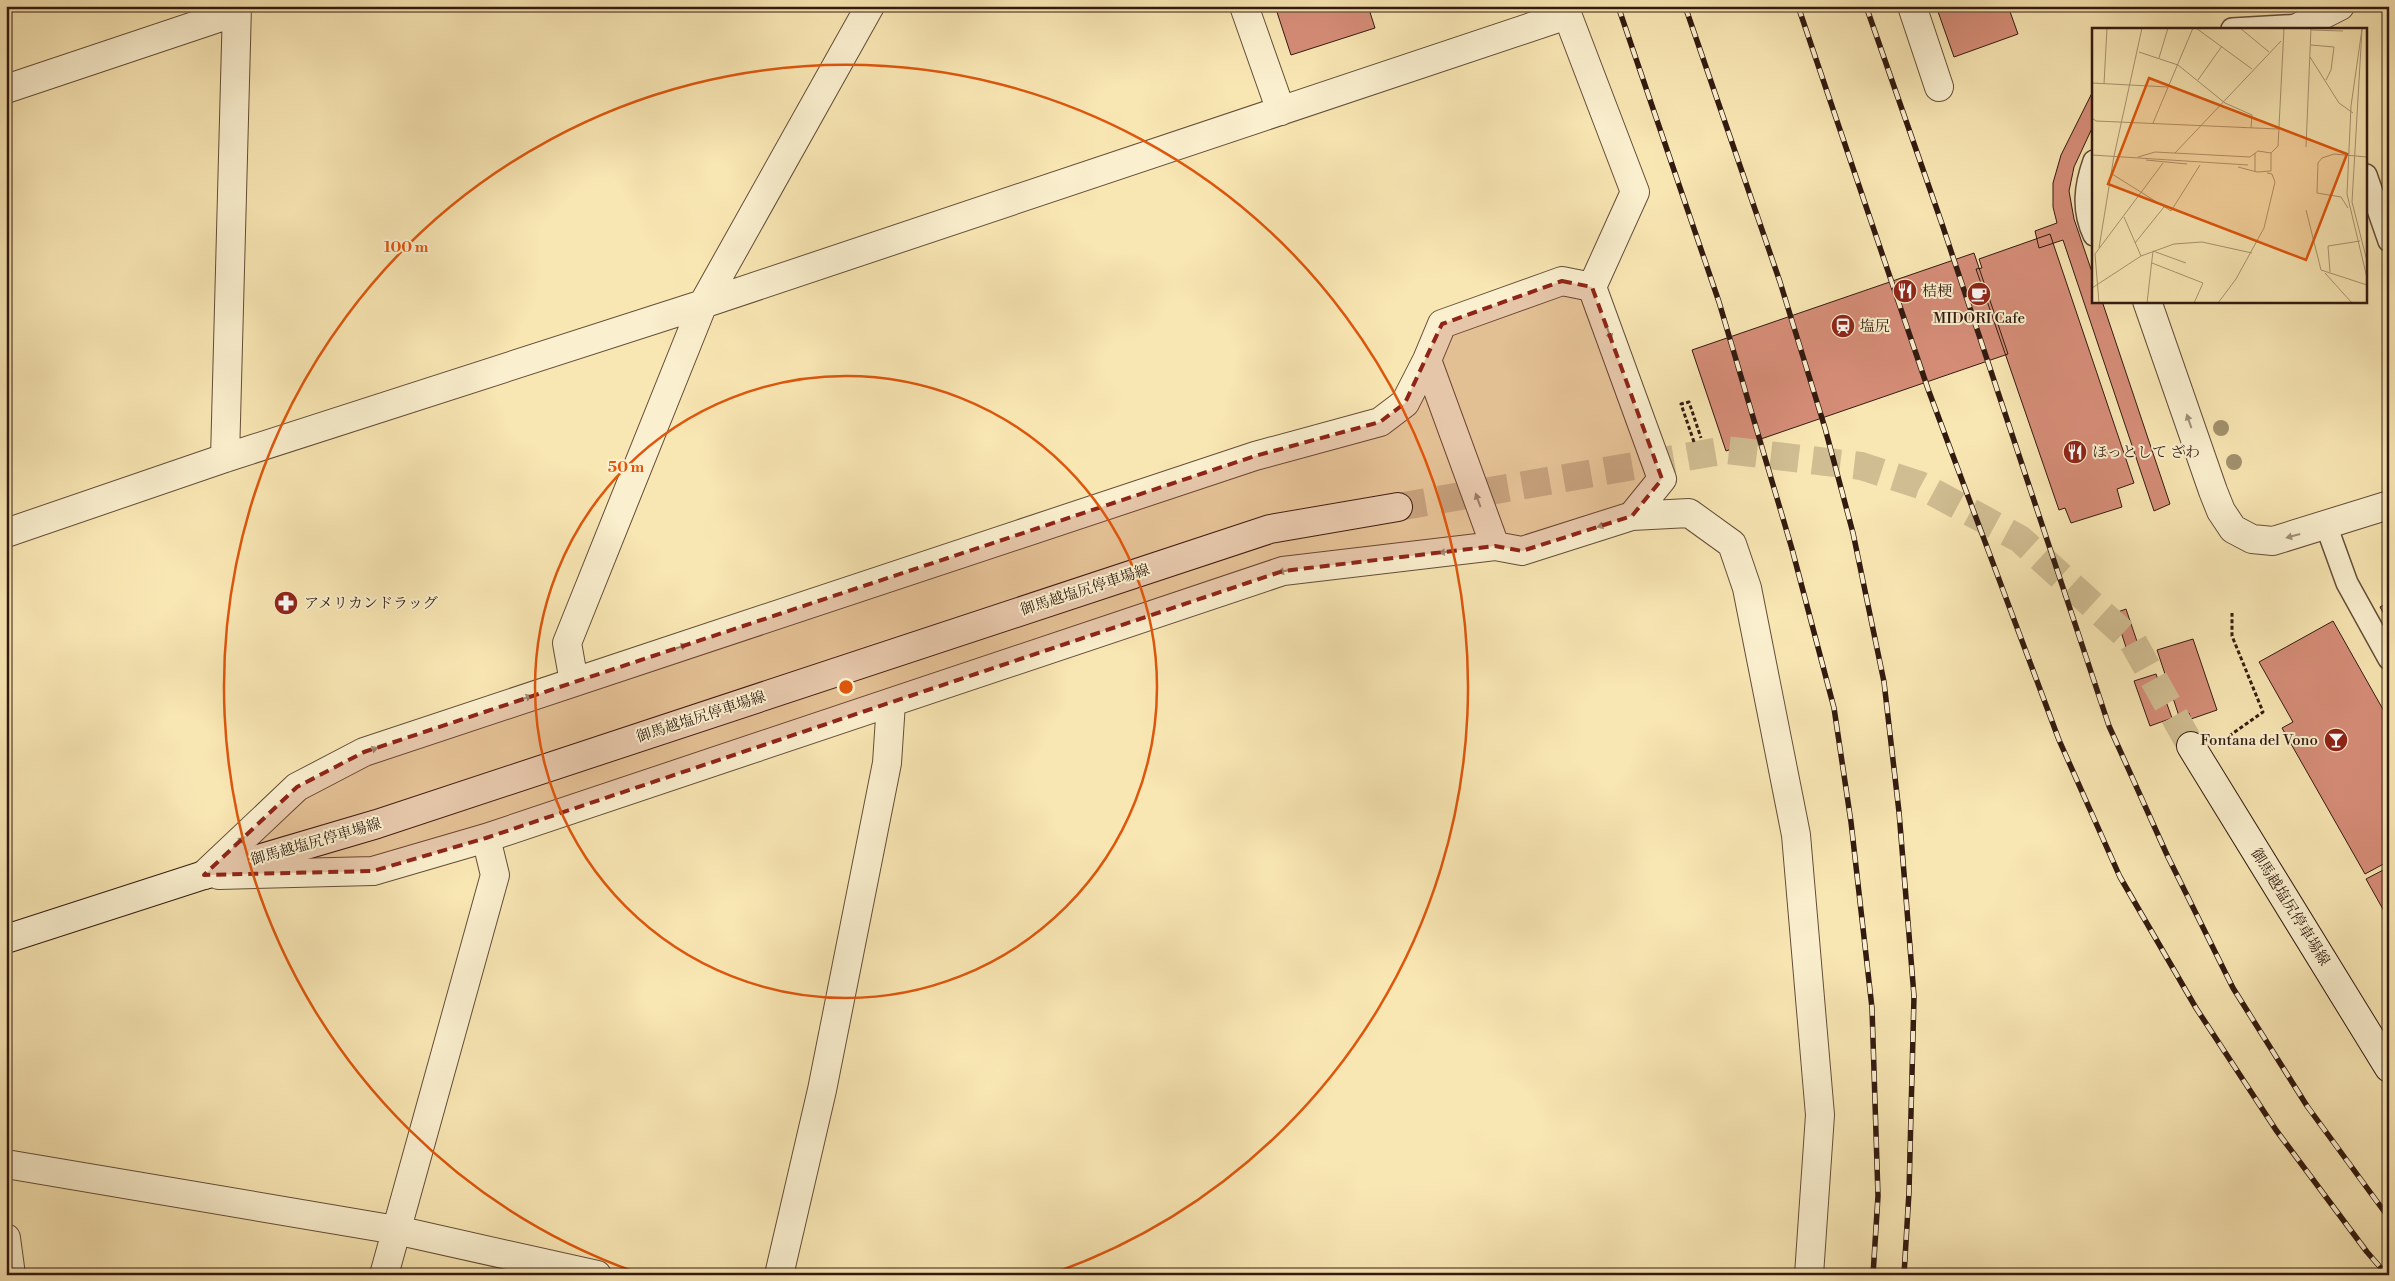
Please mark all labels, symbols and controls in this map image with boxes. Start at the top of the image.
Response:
inset map [2092,28,2368,302]
text: 100 m [384,238,429,257]
restaurant icon: 桔梗 [1892,278,1918,304]
cafe icon: MIDORI Cafe [1966,281,1992,307]
place label: 桔梗 [1922,282,1952,301]
place label: MIDORI Cafe [1933,309,2025,328]
station icon: 塩尻 [1830,313,1856,339]
place label: 塩尻 [1860,317,1890,336]
one-way arrow [1605,326,1613,341]
one-way arrow [2184,413,2192,428]
restaurant icon: ほっとして ざわ [2062,439,2088,465]
place label: ほっとして ざわ [2092,443,2200,462]
text: 50 m [608,458,644,477]
one-way arrow [1474,493,1481,508]
one-way arrow [1596,521,1611,529]
one-way arrow [2285,533,2300,541]
one-way arrow [1437,548,1453,556]
street label: 御馬越塩尻停車場線 [1018,560,1152,620]
one-way arrow [1276,568,1292,576]
pharmacy icon: アメリカンドラッグ [273,590,299,616]
place label: アメリカンドラッグ [304,594,438,613]
one-way arrow [672,643,687,650]
centre of rings [837,678,855,696]
street label: 御馬越塩尻停車場線 [634,687,768,747]
one-way arrow [518,694,533,701]
bar icon: Fontana del Vono [2323,727,2349,753]
place label: Fontana del Vono [2200,731,2318,750]
one-way arrow [364,746,379,753]
street label: 御馬越塩尻停車場線 [248,814,384,870]
one-way arrow [233,836,245,848]
street label: 御馬越塩尻停車場線 [2246,845,2334,969]

